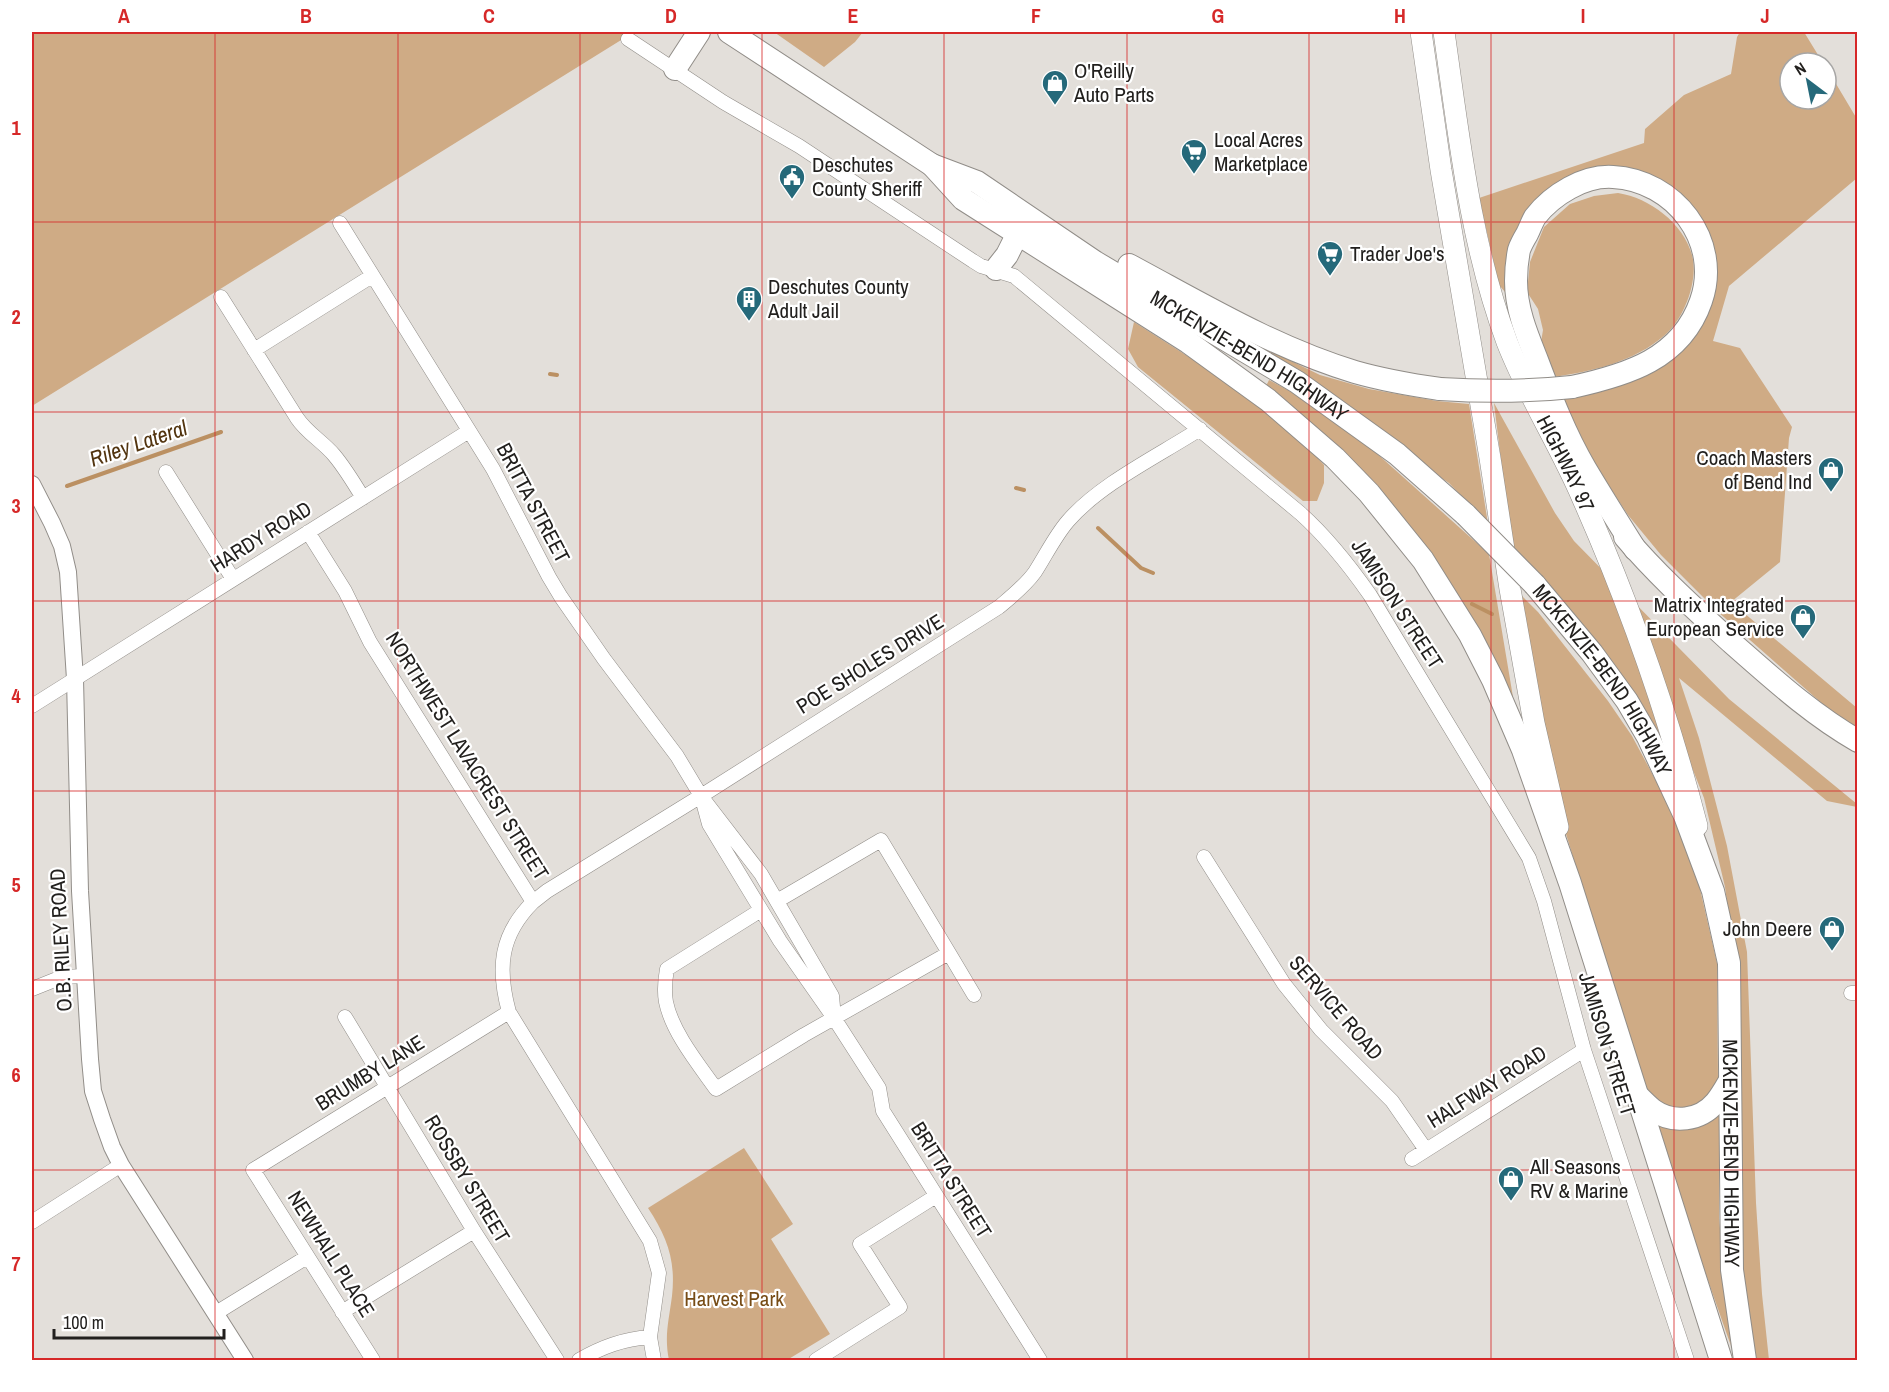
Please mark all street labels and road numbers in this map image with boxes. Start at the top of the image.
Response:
street label: MCKENZIE-BEND HIGHWAY [1145,283,1355,428]
street label: HIGHWAY 97 [1530,410,1602,516]
street label: BRITTA STREET [490,438,577,568]
street label: HARDY ROAD [204,494,317,579]
street label: JAMISON STREET [1345,533,1450,675]
street label: MCKENZIE-BEND HIGHWAY [1526,578,1679,781]
street label: POE SHOLES DRIVE [791,607,949,721]
street label: NORTHWEST LAVACREST STREET [379,626,556,886]
street label: O.B. RILEY ROAD [42,868,79,1012]
street label: SERVICE ROAD [1283,949,1390,1066]
street label: JAMISON STREET [1572,968,1643,1120]
street label: BRUMBY LANE [310,1028,430,1118]
street label: HALFWAY ROAD [1422,1038,1552,1135]
street label: MCKENZIE-BEND HIGHWAY [1716,1039,1747,1268]
street label: ROSSBY STREET [418,1109,517,1248]
street label: BRITTA STREET [904,1116,999,1244]
street label: NEWHALL PLACE [281,1185,382,1322]

